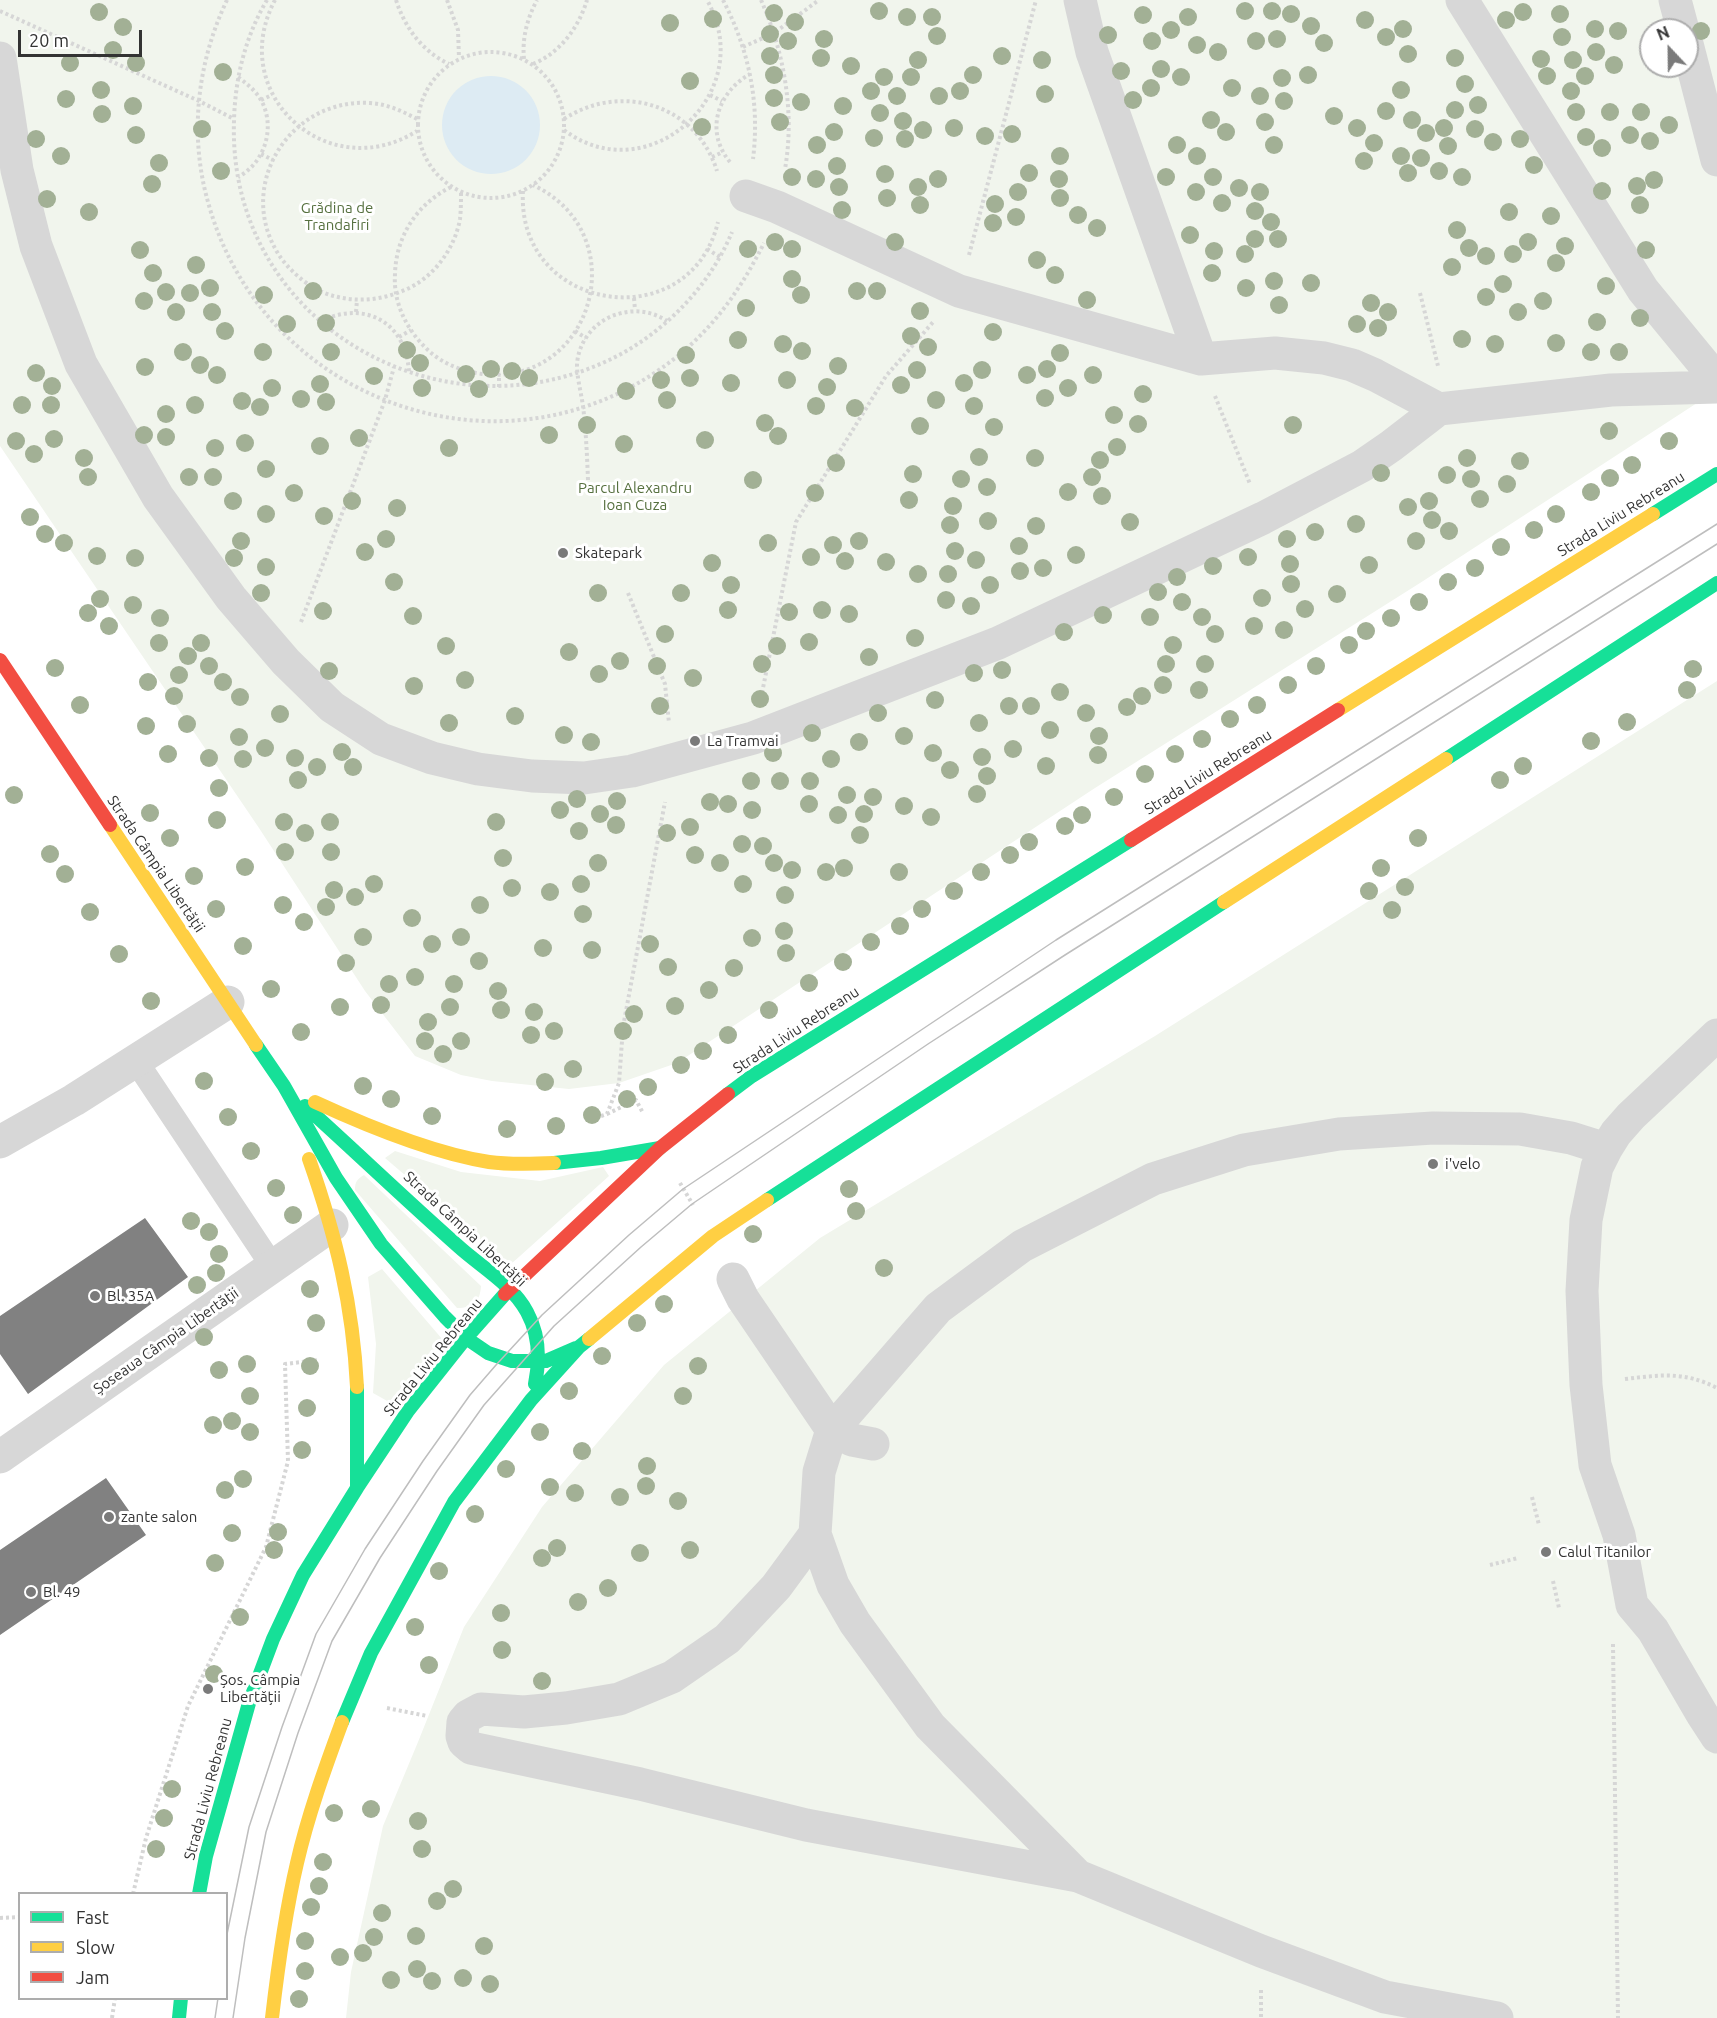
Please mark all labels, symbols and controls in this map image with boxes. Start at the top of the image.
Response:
scale bar [21,18,146,56]
north arrow [1639,18,1699,78]
text: N [1654,23,1672,44]
text: 20 m [29,30,69,50]
park label: Grădina de Trandafiri [301,199,373,234]
street label: Strada Liviu Rebreanu [1554,468,1688,560]
park label: Parcul Alexandru Ioan Cuza [578,479,692,514]
place label: Skatepark [575,544,642,562]
marker: Skatepark [556,546,570,560]
street label: Strada Liviu Rebreanu [1141,726,1275,818]
place label: La Tramvai [707,732,779,750]
marker: La Tramvai [688,734,702,748]
street label: Strada Câmpia Libertății [103,792,209,936]
street label: Strada Liviu Rebreanu [730,983,862,1077]
place label: i'velo [1445,1155,1481,1173]
marker: i'velo [1426,1157,1440,1171]
street label: Strada Câmpia Libertății [400,1167,530,1291]
street label: Șoseaua Câmpia Libertății [90,1284,242,1398]
place label: Bl. 35A [107,1287,154,1305]
marker: Bl. 35A [88,1289,102,1303]
street label: Strada Liviu Rebreanu [380,1294,486,1420]
place label: zante salon [121,1508,197,1526]
marker: zante salon [102,1510,116,1524]
place label: Calul Titanilor [1558,1543,1651,1561]
marker: Calul Titanilor [1539,1545,1553,1559]
place label: Bl. 49 [43,1583,81,1601]
marker: Bl. 49 [24,1585,38,1599]
place label: Șos. Câmpia Libertății [220,1671,300,1706]
marker: Șos. Câmpia Libertății [201,1682,215,1696]
street label: Strada Liviu Rebreanu [180,1716,236,1862]
legend [18,1892,228,2000]
text: Fast [76,1907,109,1927]
text: Slow [76,1937,115,1957]
text: Jam [76,1967,110,1987]

